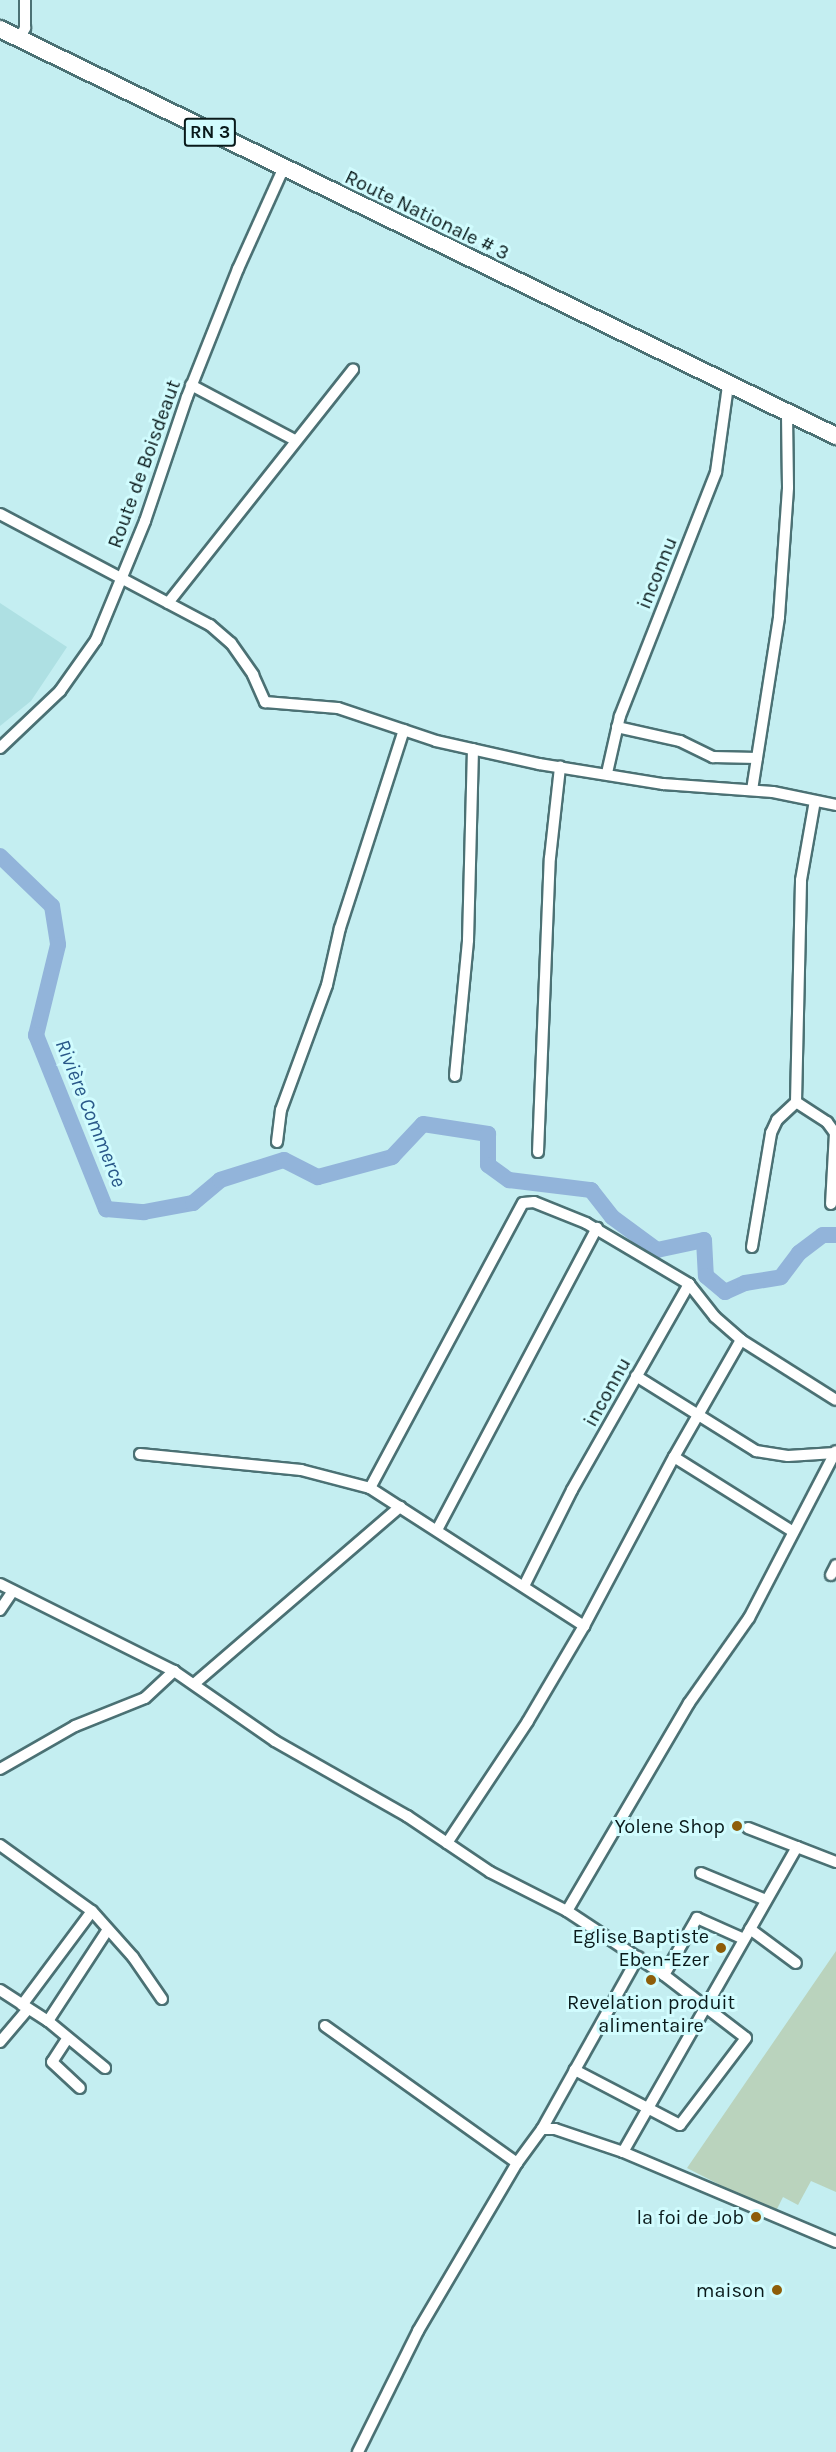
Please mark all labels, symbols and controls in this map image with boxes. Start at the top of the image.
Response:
road number: RN 3 [183,117,237,147]
street label: Route Nationale # 3 [341,165,513,265]
street label: Route de Boisdeaut [102,377,186,551]
street label: inconnu [632,533,682,613]
water label: Rivière Commerce [50,1035,132,1191]
street label: inconnu [578,1353,636,1431]
place label: Yolene Shop [615,1814,725,1838]
marker: Yolene Shop [730,1819,744,1833]
place label: Eglise Baptiste Eben-Ezer [572,1924,709,1971]
marker: Eglise Baptiste Eben-Ezer [714,1941,728,1955]
marker: Revelation produit alimentaire [644,1973,658,1987]
place label: Revelation produit alimentaire [567,1990,735,2037]
place label: la foi de Job [636,2205,744,2229]
marker: la foi de Job [749,2210,763,2224]
place label: maison [696,2278,765,2302]
marker: maison [770,2283,784,2297]

